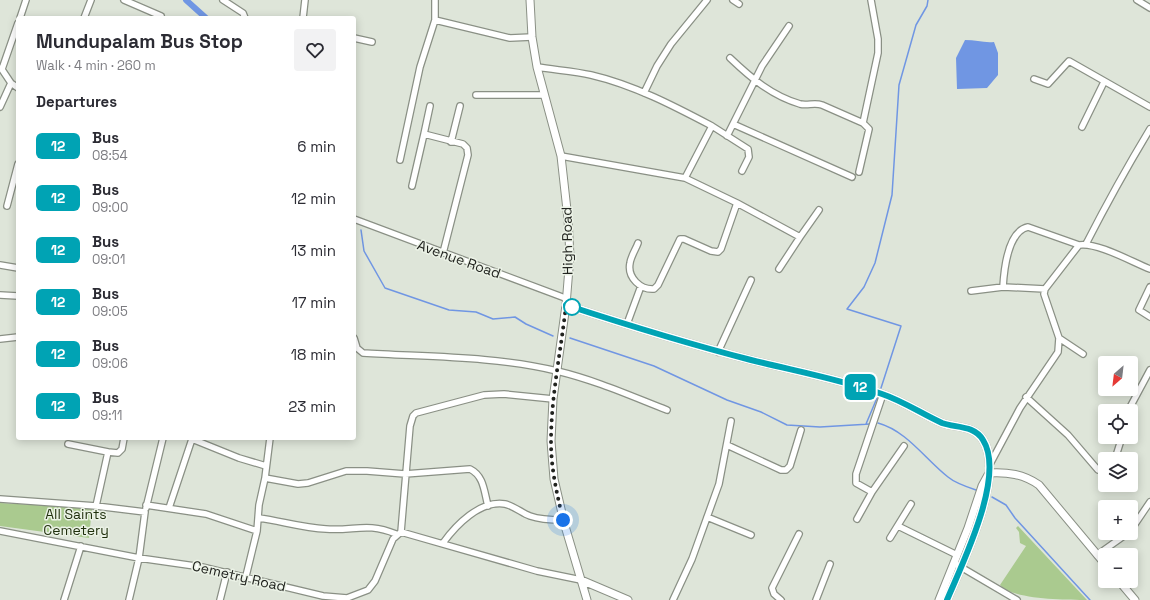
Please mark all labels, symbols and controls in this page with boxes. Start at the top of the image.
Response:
text: Mundupalam Bus Stop [36,29,243,54]
button: heart [294,29,336,71]
text: Walk · 4 min · 260 m [36,57,156,74]
text: Departures [36,92,117,111]
text: Bus [92,128,119,147]
text: 12 [51,137,65,155]
text: 6 min [297,137,336,156]
text: 08:54 [92,147,128,164]
text: Bus [92,180,119,199]
text: 12 [51,189,65,207]
text: 12 min [291,189,336,208]
text: 09:00 [92,199,128,216]
street label: High Road [557,207,577,275]
text: Bus [92,232,119,251]
street label: Avenue Road [415,236,503,282]
text: 12 [51,241,65,259]
text: 13 min [291,241,336,260]
text: 09:01 [92,251,125,268]
text: Bus [92,284,119,303]
text: 12 [51,293,65,311]
text: 17 min [292,293,336,312]
unlabelled marker [563,298,581,316]
text: 09:05 [92,303,128,320]
text: Bus [92,336,119,355]
text: 12 [51,345,65,363]
text: 18 min [291,345,336,364]
text: 09:06 [92,355,128,372]
north arrow [1098,356,1138,396]
map controls [1098,356,1138,588]
line badge: 12 [842,374,878,400]
text: 12 [853,378,867,396]
text: Bus [92,388,119,407]
text: 12 [51,397,65,415]
text: 23 min [288,397,336,416]
button: locate [1098,404,1138,444]
text: 09:11 [92,407,122,424]
button: layers [1098,452,1138,492]
button: + [1098,500,1138,540]
park label: All Saints Cemetery [43,505,109,539]
your location [553,510,573,530]
button: − [1098,548,1138,588]
street label: Cemetry Road [190,556,288,596]

